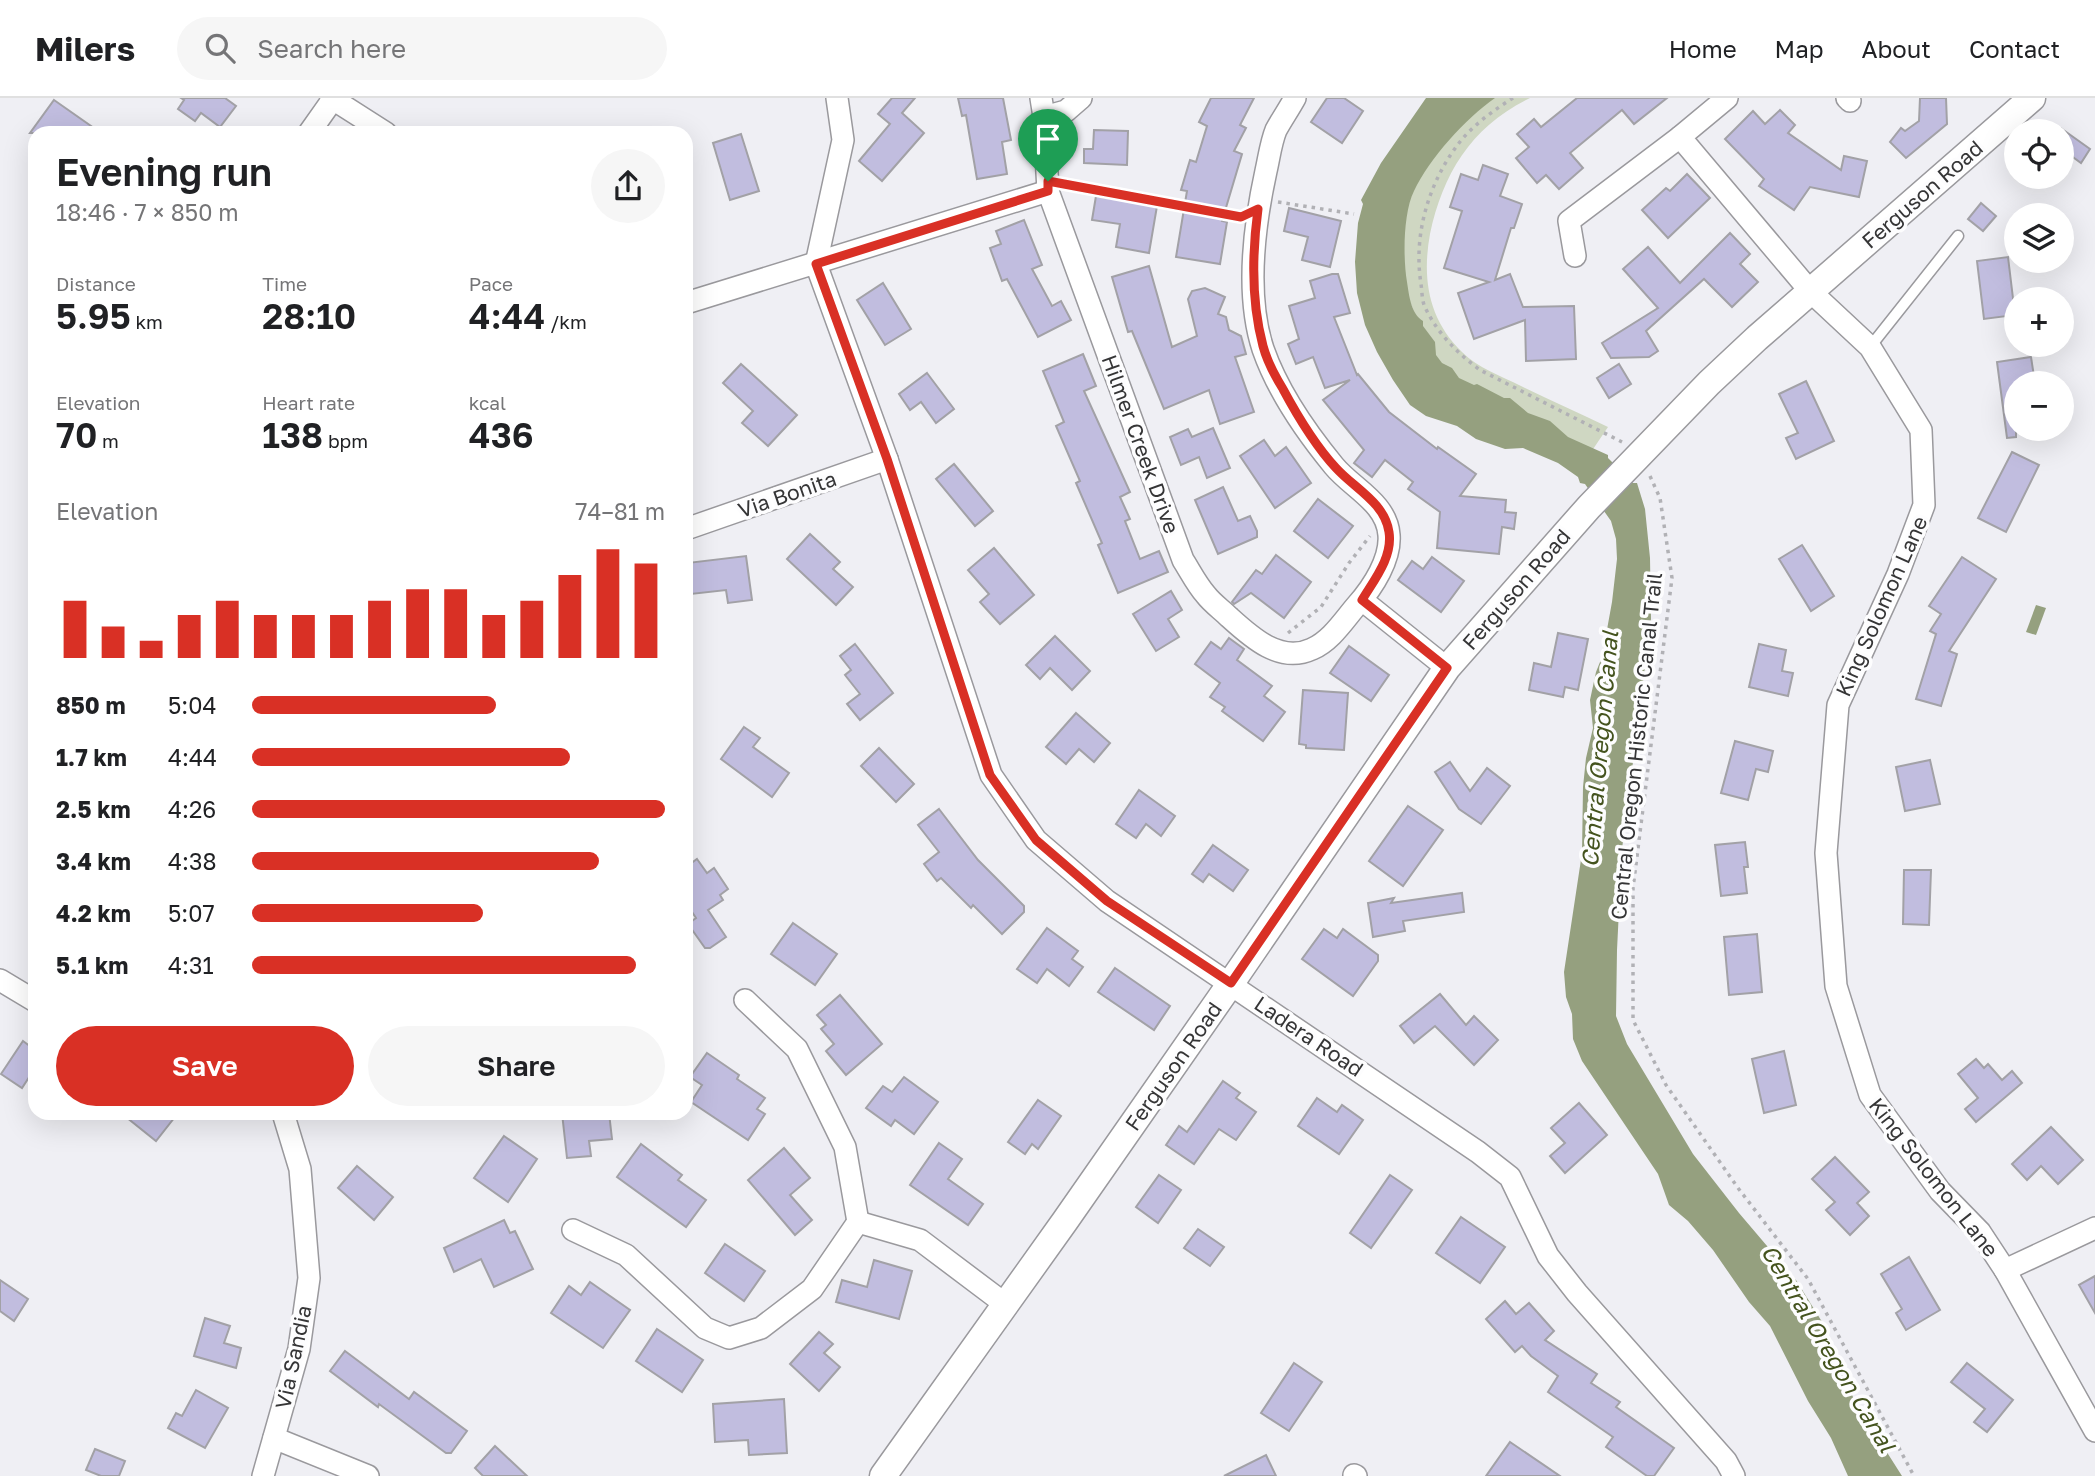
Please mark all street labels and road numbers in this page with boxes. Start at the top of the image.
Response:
street label: Ferguson Road [1856,135,1988,253]
street label: Hilmer Creek Drive [1097,351,1185,537]
street label: Via Bonita [734,465,840,523]
street label: King Solomon Lane [1829,512,1933,700]
street label: Ferguson Road [1457,523,1575,655]
street label: Central Oregon Historic Canal Trail [1605,571,1667,921]
street label: Ladera Road [1250,990,1368,1082]
street label: Ferguson Road [1119,997,1227,1135]
street label: King Solomon Lane [1864,1092,2004,1262]
street label: Via Sandia [269,1303,317,1411]

